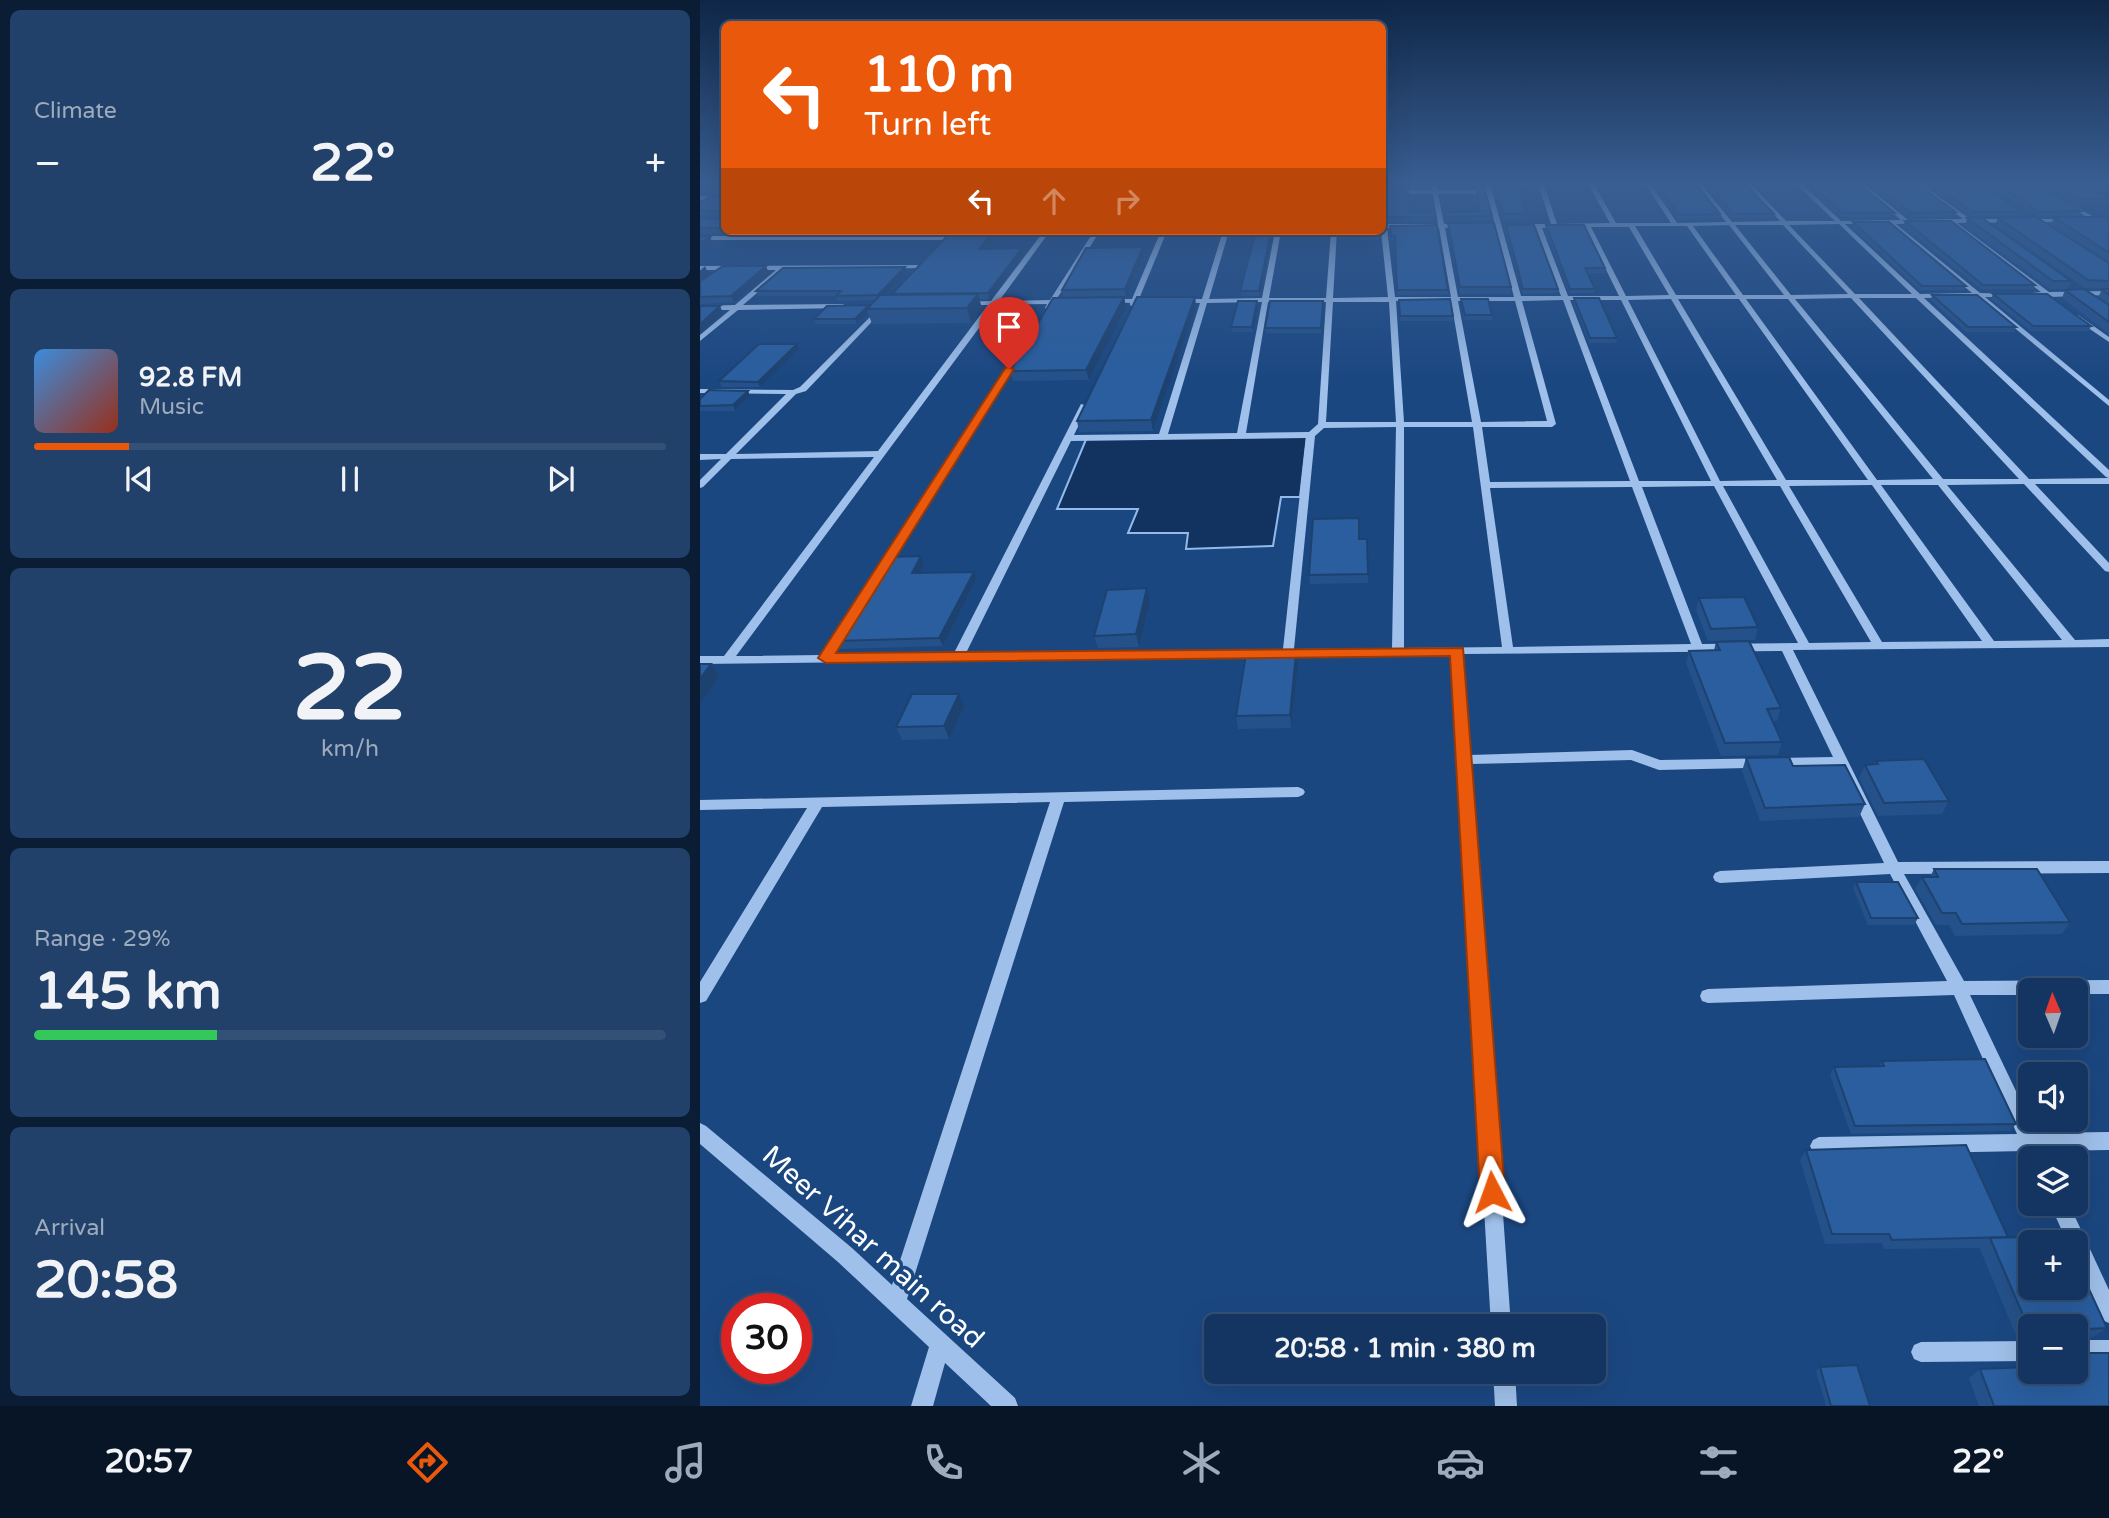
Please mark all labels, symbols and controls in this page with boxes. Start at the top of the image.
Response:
text: 110 m [864,46,1014,105]
icon: left [749,49,840,140]
text: Climate [34,97,117,125]
text: Turn left [864,106,991,144]
text: 22° [310,132,395,195]
text: − [34,141,61,187]
text: + [645,141,666,187]
icon: left [962,182,1000,220]
icon: ahead [1035,182,1073,220]
icon: right [1108,182,1146,220]
pin [979,297,1039,369]
icon: arrive [990,308,1028,346]
text: 92.8 FM [139,362,242,393]
text: Music [139,393,204,421]
icon: previous [120,460,158,498]
icon: pause [331,460,369,498]
icon: next [542,460,580,498]
text: 22 [293,634,407,744]
text: km/h [321,735,379,763]
text: Range · 29% [34,925,170,953]
text: 145 km [34,960,222,1023]
north arrow [2018,978,2088,1048]
map controls [2018,978,2088,1384]
button: sound [2018,1062,2088,1132]
street label: Meer Vihar main road [755,1138,991,1356]
button: layers [2018,1146,2088,1216]
position arrow [1455,1155,1529,1229]
text: Arrival [34,1214,105,1242]
button: + [2018,1230,2088,1300]
text: 20:58 [34,1249,178,1312]
speed limit sign: 30 [721,1293,812,1384]
button: − [2018,1314,2088,1384]
text: 20:58 · 1 min · 380 m [1274,1333,1536,1364]
icon: directions [403,1438,452,1487]
icon: music [661,1438,710,1487]
icon: phone [919,1438,968,1487]
icon: climate [1177,1438,1226,1487]
icon: car [1436,1438,1485,1487]
icon: filters [1694,1438,1743,1487]
text: 20:57 [105,1443,193,1481]
text: 22° [1952,1443,2004,1481]

